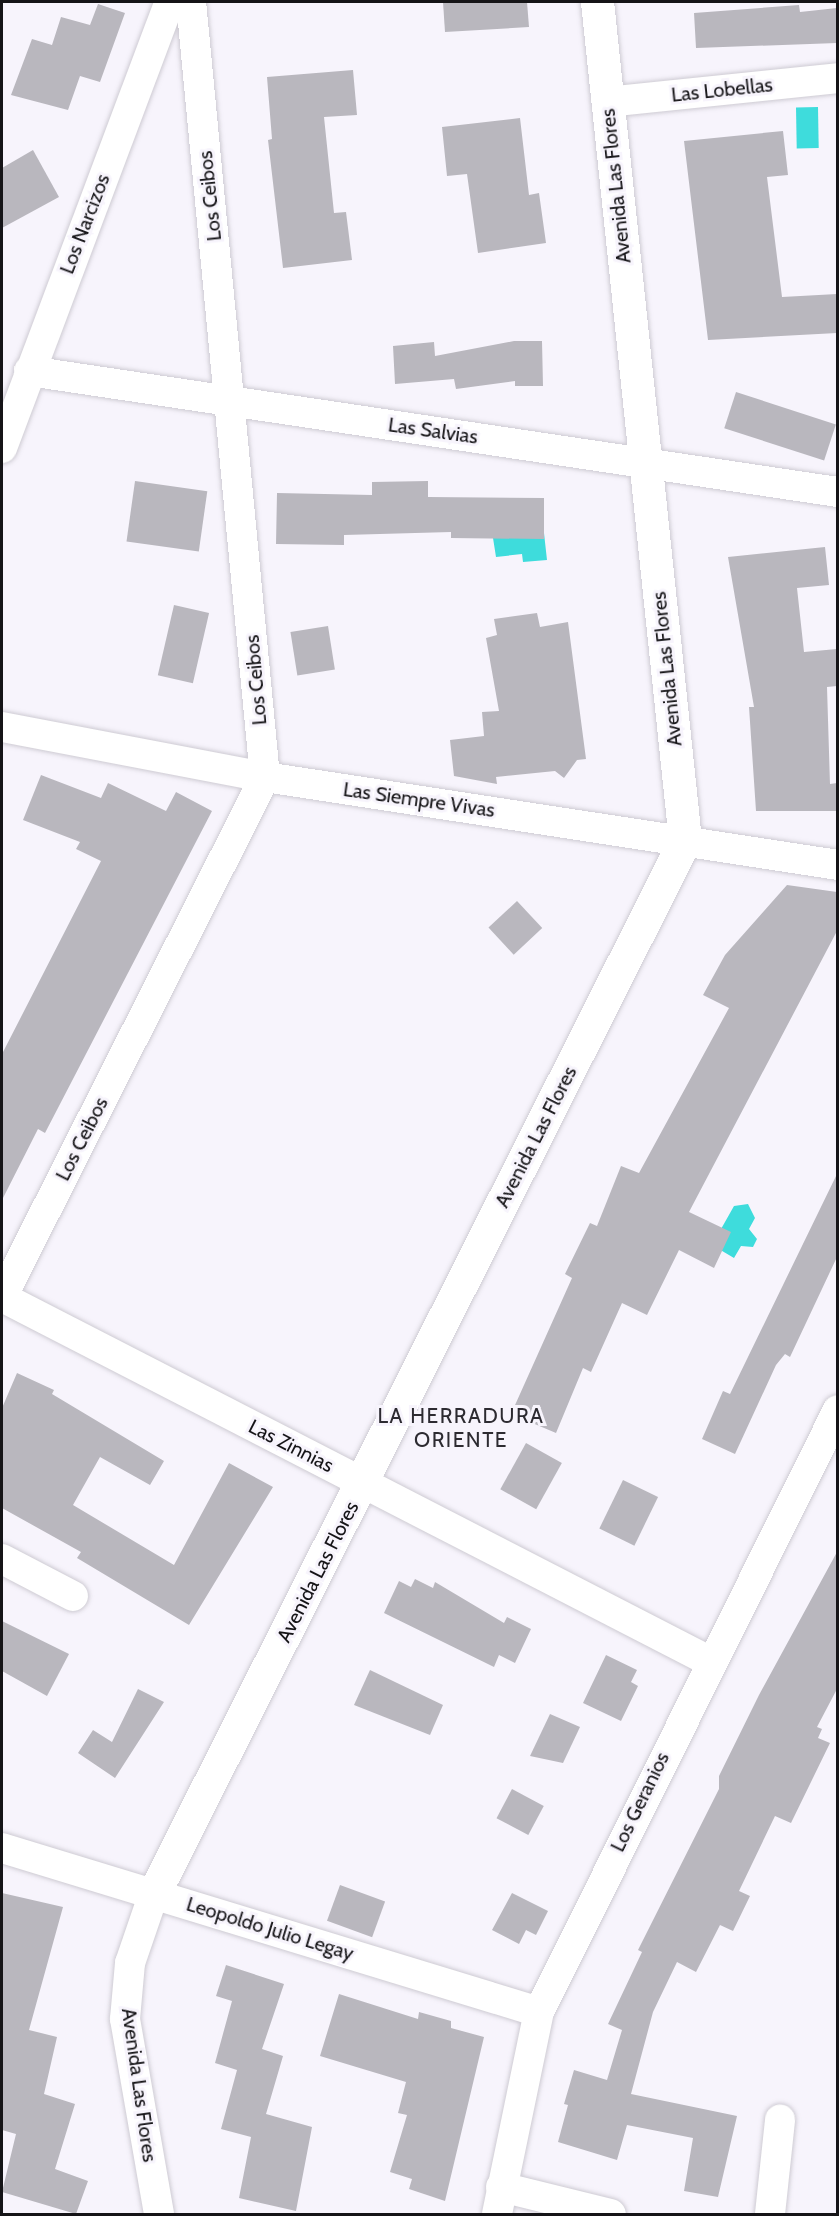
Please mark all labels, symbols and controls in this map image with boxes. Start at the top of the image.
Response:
street label: Las Lobellas [670,73,774,107]
street label: Avenida Las Flores [596,108,636,264]
street label: Los Ceibos [193,150,227,242]
street label: Los Narcizos [55,171,115,277]
street label: Las Salvias [387,413,479,449]
street label: Avenida Las Flores [647,591,687,747]
street label: Los Ceibos [240,634,272,726]
street label: Las Siempre Vivas [342,777,496,823]
street label: Avenida Las Flores [490,1062,582,1212]
street label: Los Ceibos [51,1093,113,1185]
district label: LA HERRADURA ORIENTE [378,1403,544,1453]
street label: Las Zinnias [245,1414,337,1478]
street label: Avenida Las Flores [272,1497,364,1647]
street label: Los Geranios [606,1748,674,1856]
street label: Leopoldo Julio Legay [184,1892,356,1966]
street label: Avenida Las Flores [116,2006,162,2164]

